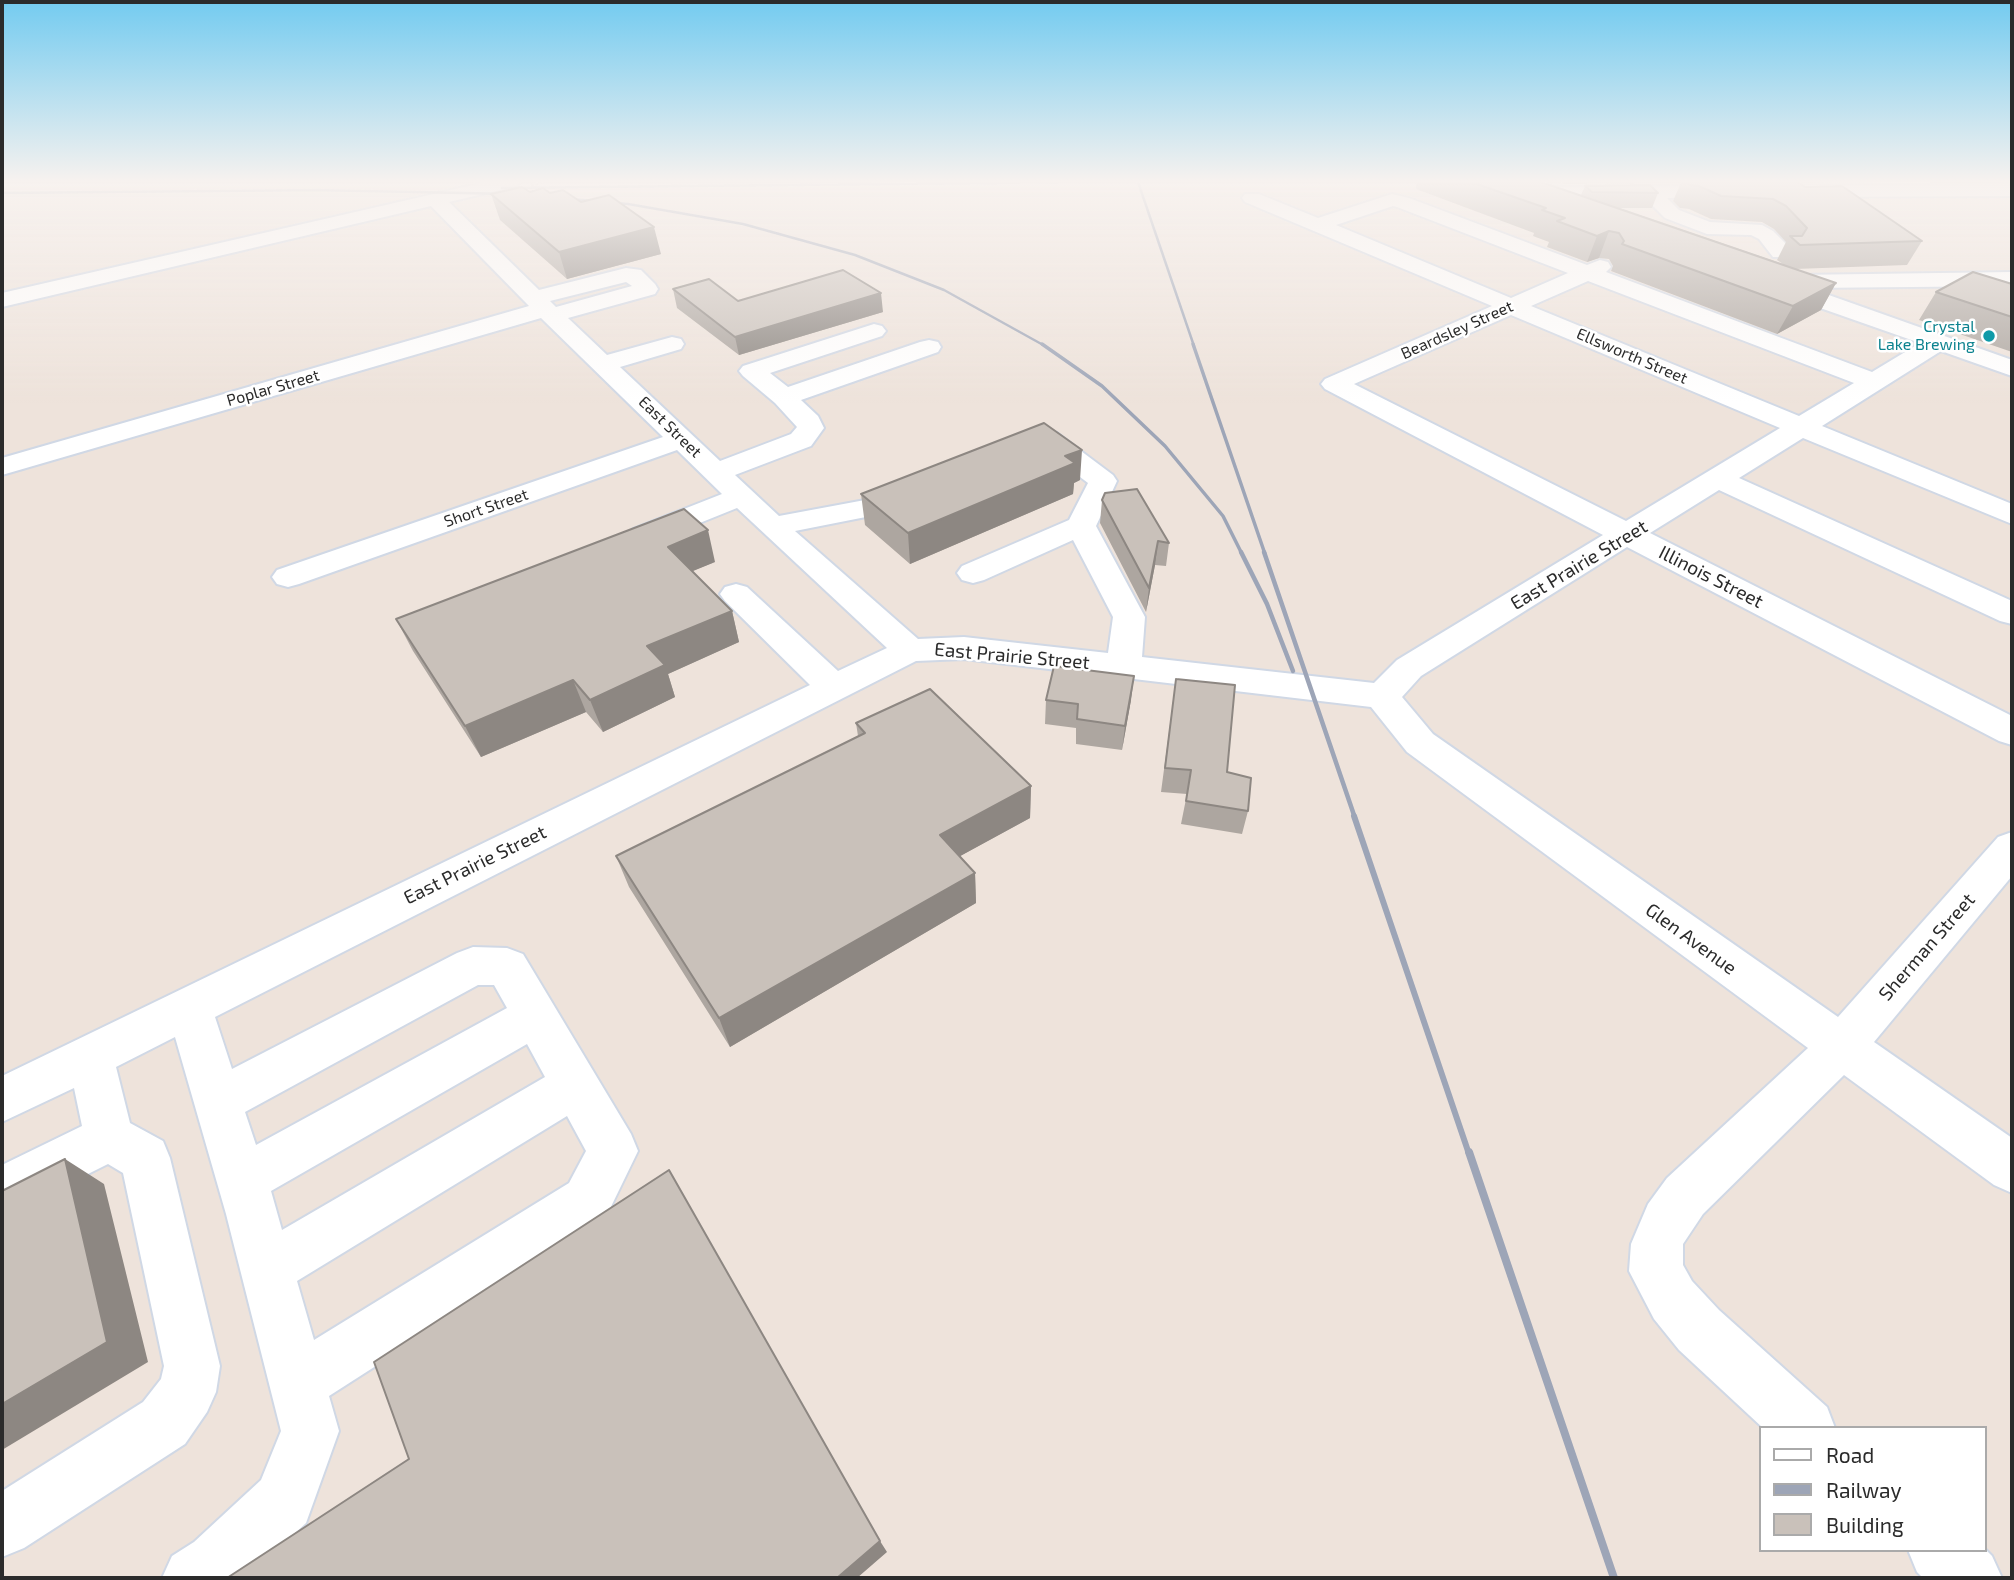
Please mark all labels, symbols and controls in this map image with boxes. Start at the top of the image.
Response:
street label: Beardsley Street [1398,297,1516,363]
place label: Crystal Lake Brewing [1878,317,1975,355]
street label: Ellsworth Street [1574,324,1690,388]
marker: Crystal Lake Brewing [1981,328,1997,344]
street label: Poplar Street [224,366,322,410]
street label: East Street [635,392,705,462]
street label: Short Street [441,485,531,531]
street label: East Prairie Street [1506,515,1652,615]
street label: Illinois Street [1655,541,1767,613]
street label: East Prairie Street [933,638,1091,674]
street label: East Prairie Street [400,821,550,909]
street label: Sherman Street [1874,889,1980,1005]
street label: Glen Avenue [1641,898,1741,980]
legend [1758,1426,1986,1552]
text: Road [1826,1442,1874,1467]
text: Railway [1826,1477,1902,1502]
text: Building [1826,1512,1904,1537]

